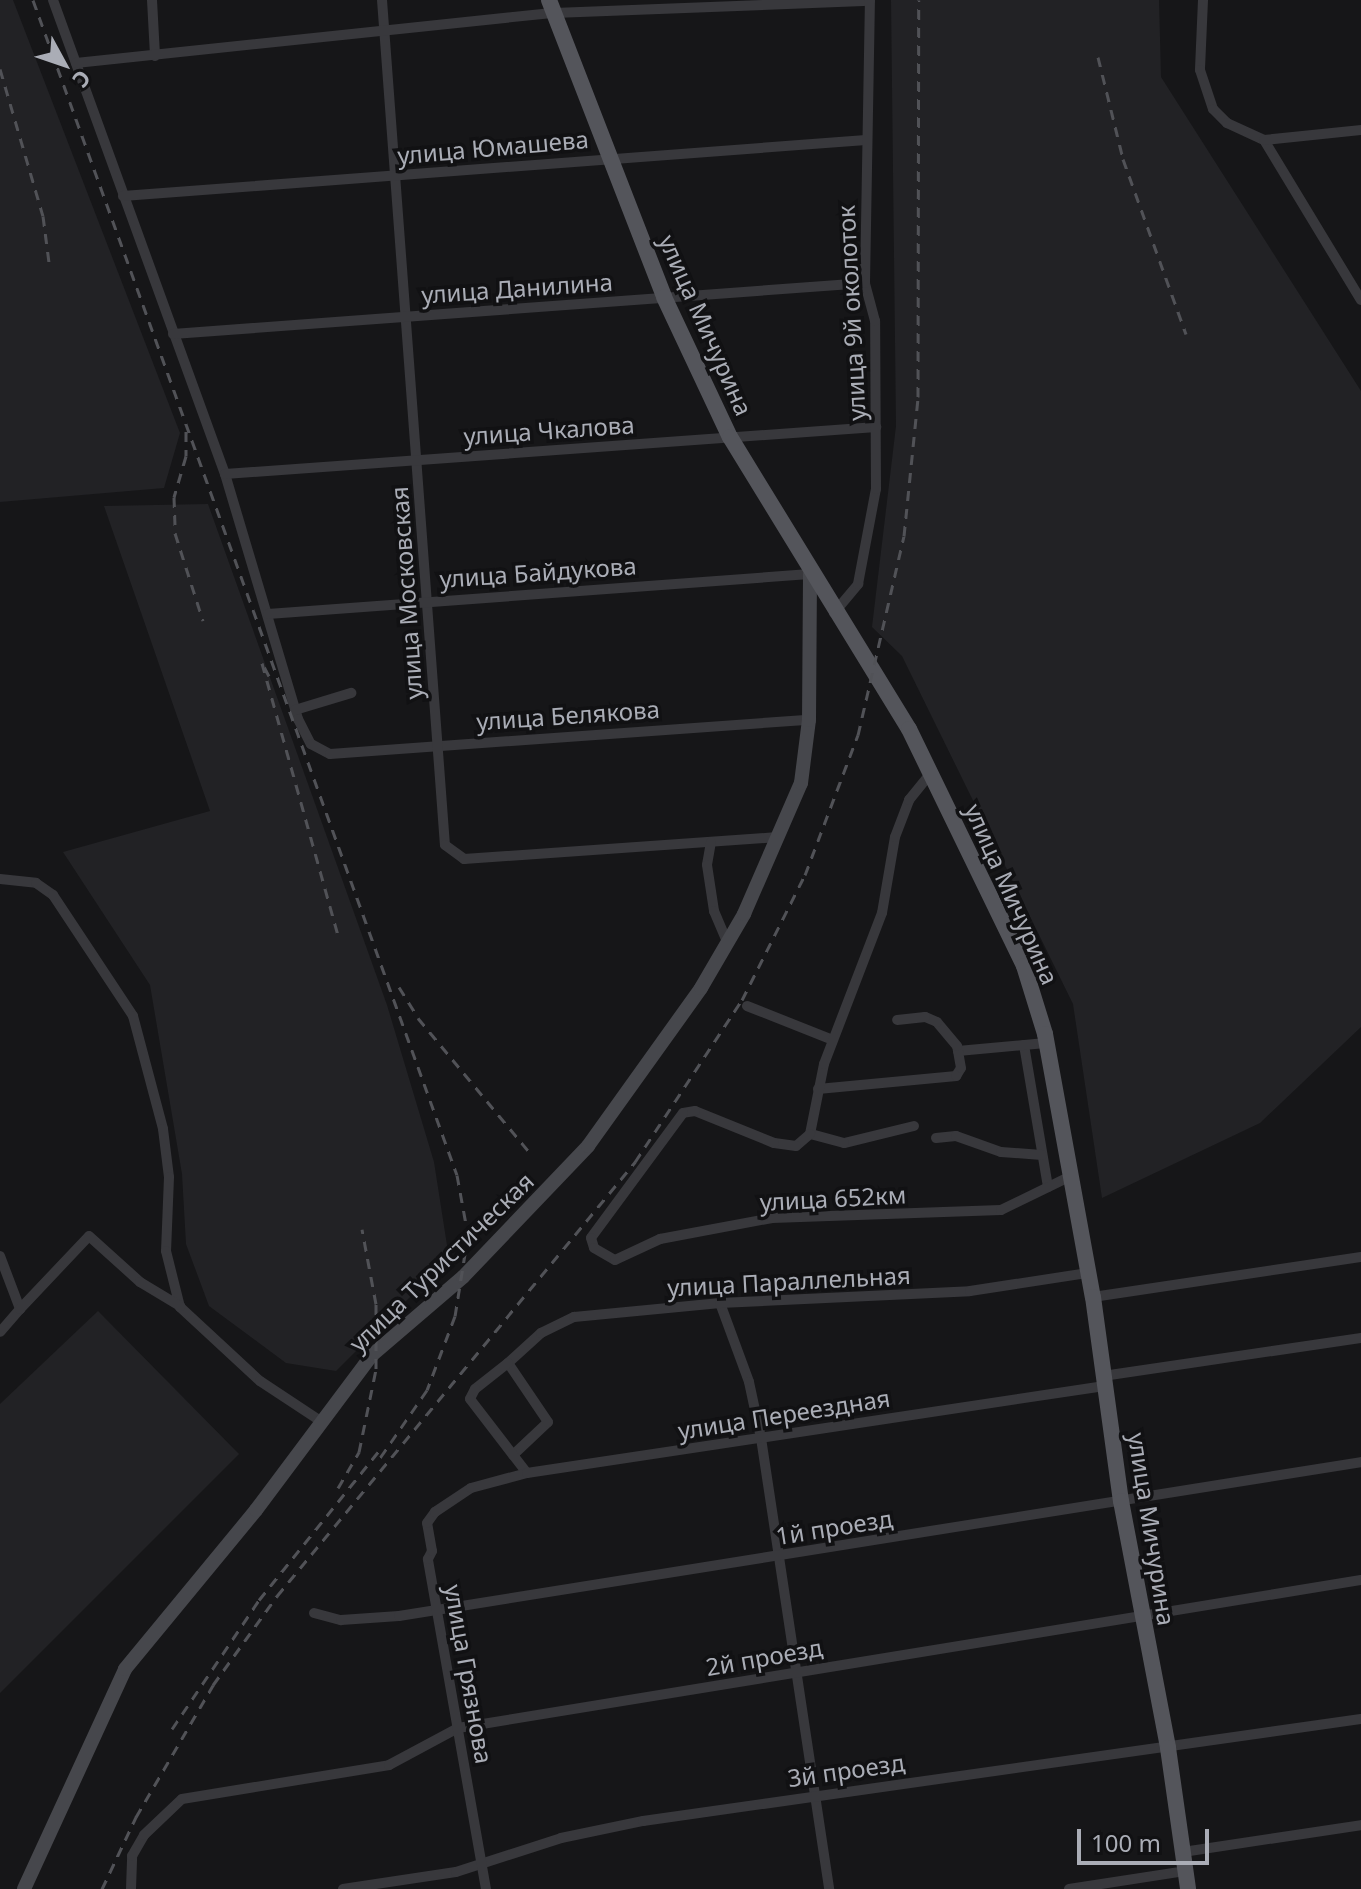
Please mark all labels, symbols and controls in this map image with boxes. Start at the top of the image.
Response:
north arrow [24,24,104,104]
text: С [66,64,98,95]
street label: улица Юмашева [396,124,590,170]
street label: улица 9й околоток [831,204,871,422]
street label: улица Мичурина [653,230,759,420]
street label: улица Данилина [420,267,614,309]
street label: улица Чкалова [463,410,635,450]
street label: улица Московская [384,486,428,700]
street label: улица Байдукова [439,551,637,593]
street label: улица Белякова [475,694,661,736]
street label: улица Мичурина [959,799,1065,989]
street label: улица Туристическая [343,1166,539,1358]
street label: улица 652км [759,1180,907,1216]
street label: улица Параллельная [667,1260,911,1302]
street label: улица Переездная [676,1383,892,1445]
street label: улица Мичурина [1123,1431,1181,1627]
street label: 1й проезд [774,1504,894,1550]
street label: улица Грязнова [439,1582,499,1766]
street label: 2й проезд [704,1633,824,1681]
street label: 3й проезд [786,1748,906,1792]
scale bar [1081,1813,1213,1863]
text: 100 m [1091,1826,1161,1859]

